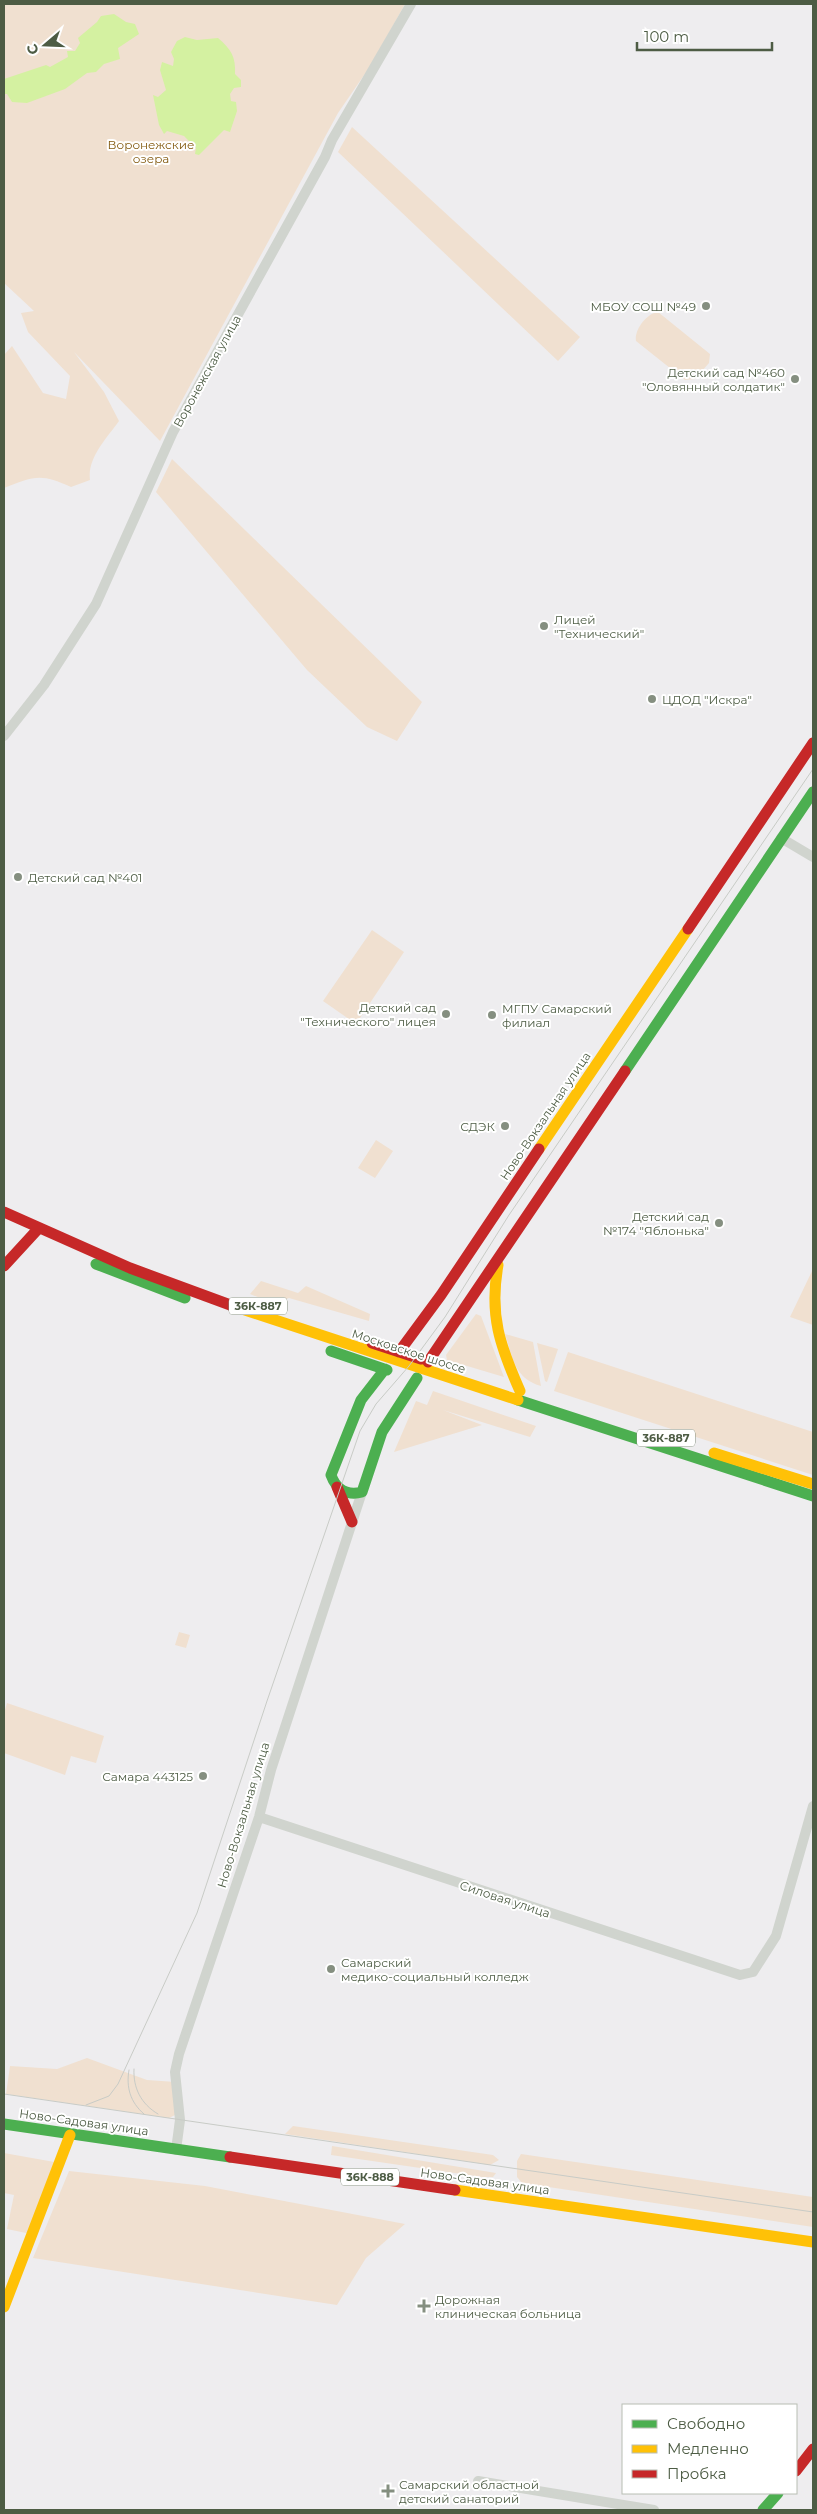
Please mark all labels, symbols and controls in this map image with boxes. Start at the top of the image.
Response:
north arrow [20,20,70,70]
scale bar [637,20,772,52]
text: 100 m [644,27,689,46]
text: С [23,41,43,57]
park label: Воронежские озера [108,137,194,166]
place label: МБОУ СОШ №49 [590,299,696,314]
marker: МБОУ СОШ №49 [700,300,712,312]
street label: Воронежская улица [170,312,244,430]
place label: Детский сад №460 "Оловянный солдатик" [642,365,785,394]
marker: Детский сад №460 "Оловянный солдатик" [789,373,801,385]
place label: Лицей "Технический" [554,612,644,641]
marker: Лицей "Технический" [538,620,550,632]
place label: ЦДОД "Искра" [662,692,752,707]
marker: ЦДОД "Искра" [646,693,658,705]
place label: Детский сад №401 [28,870,142,885]
marker: Детский сад №401 [12,871,24,883]
place label: Детский сад "Технического" лицея [300,1000,436,1029]
place label: МГПУ Самарский филиал [502,1001,612,1030]
marker: Детский сад "Технического" лицея [440,1008,452,1020]
marker: МГПУ Самарский филиал [486,1009,498,1021]
street label: Ново-Вокзальная улица [496,1049,594,1183]
place label: СДЭК [460,1119,496,1134]
marker: СДЭК [499,1120,511,1132]
place label: Детский сад №174 "Яблонька" [603,1209,709,1238]
marker: Детский сад №174 "Яблонька" [713,1217,725,1229]
road number: 36К-887 [229,1298,287,1314]
street label: Московское шоссе [350,1326,468,1376]
road number: 36К-887 [637,1430,695,1446]
street label: Ново-Вокзальная улица [214,1740,272,1890]
place label: Самара 443125 [102,1769,193,1784]
marker: Самара 443125 [197,1770,209,1782]
street label: Силовая улица [458,1877,552,1921]
place label: Самарский медико-социальный колледж [341,1955,529,1984]
marker: Самарский медико-социальный колледж [325,1963,337,1975]
street label: Ново-Садовая улица [18,2106,150,2138]
street label: Ново-Садовая улица [419,2165,551,2197]
road number: 36К-888 [341,2168,399,2186]
place label: Дорожная клиническая больница [435,2292,581,2321]
marker: Дорожная клиническая больница [417,2299,431,2313]
legend [622,2404,797,2494]
text: Свободно [667,2414,745,2433]
text: Медленно [667,2439,749,2458]
text: Пробка [667,2464,726,2483]
place label: Самарский областной детский санаторий [399,2477,539,2506]
marker: Самарский областной детский санаторий [381,2484,395,2498]

